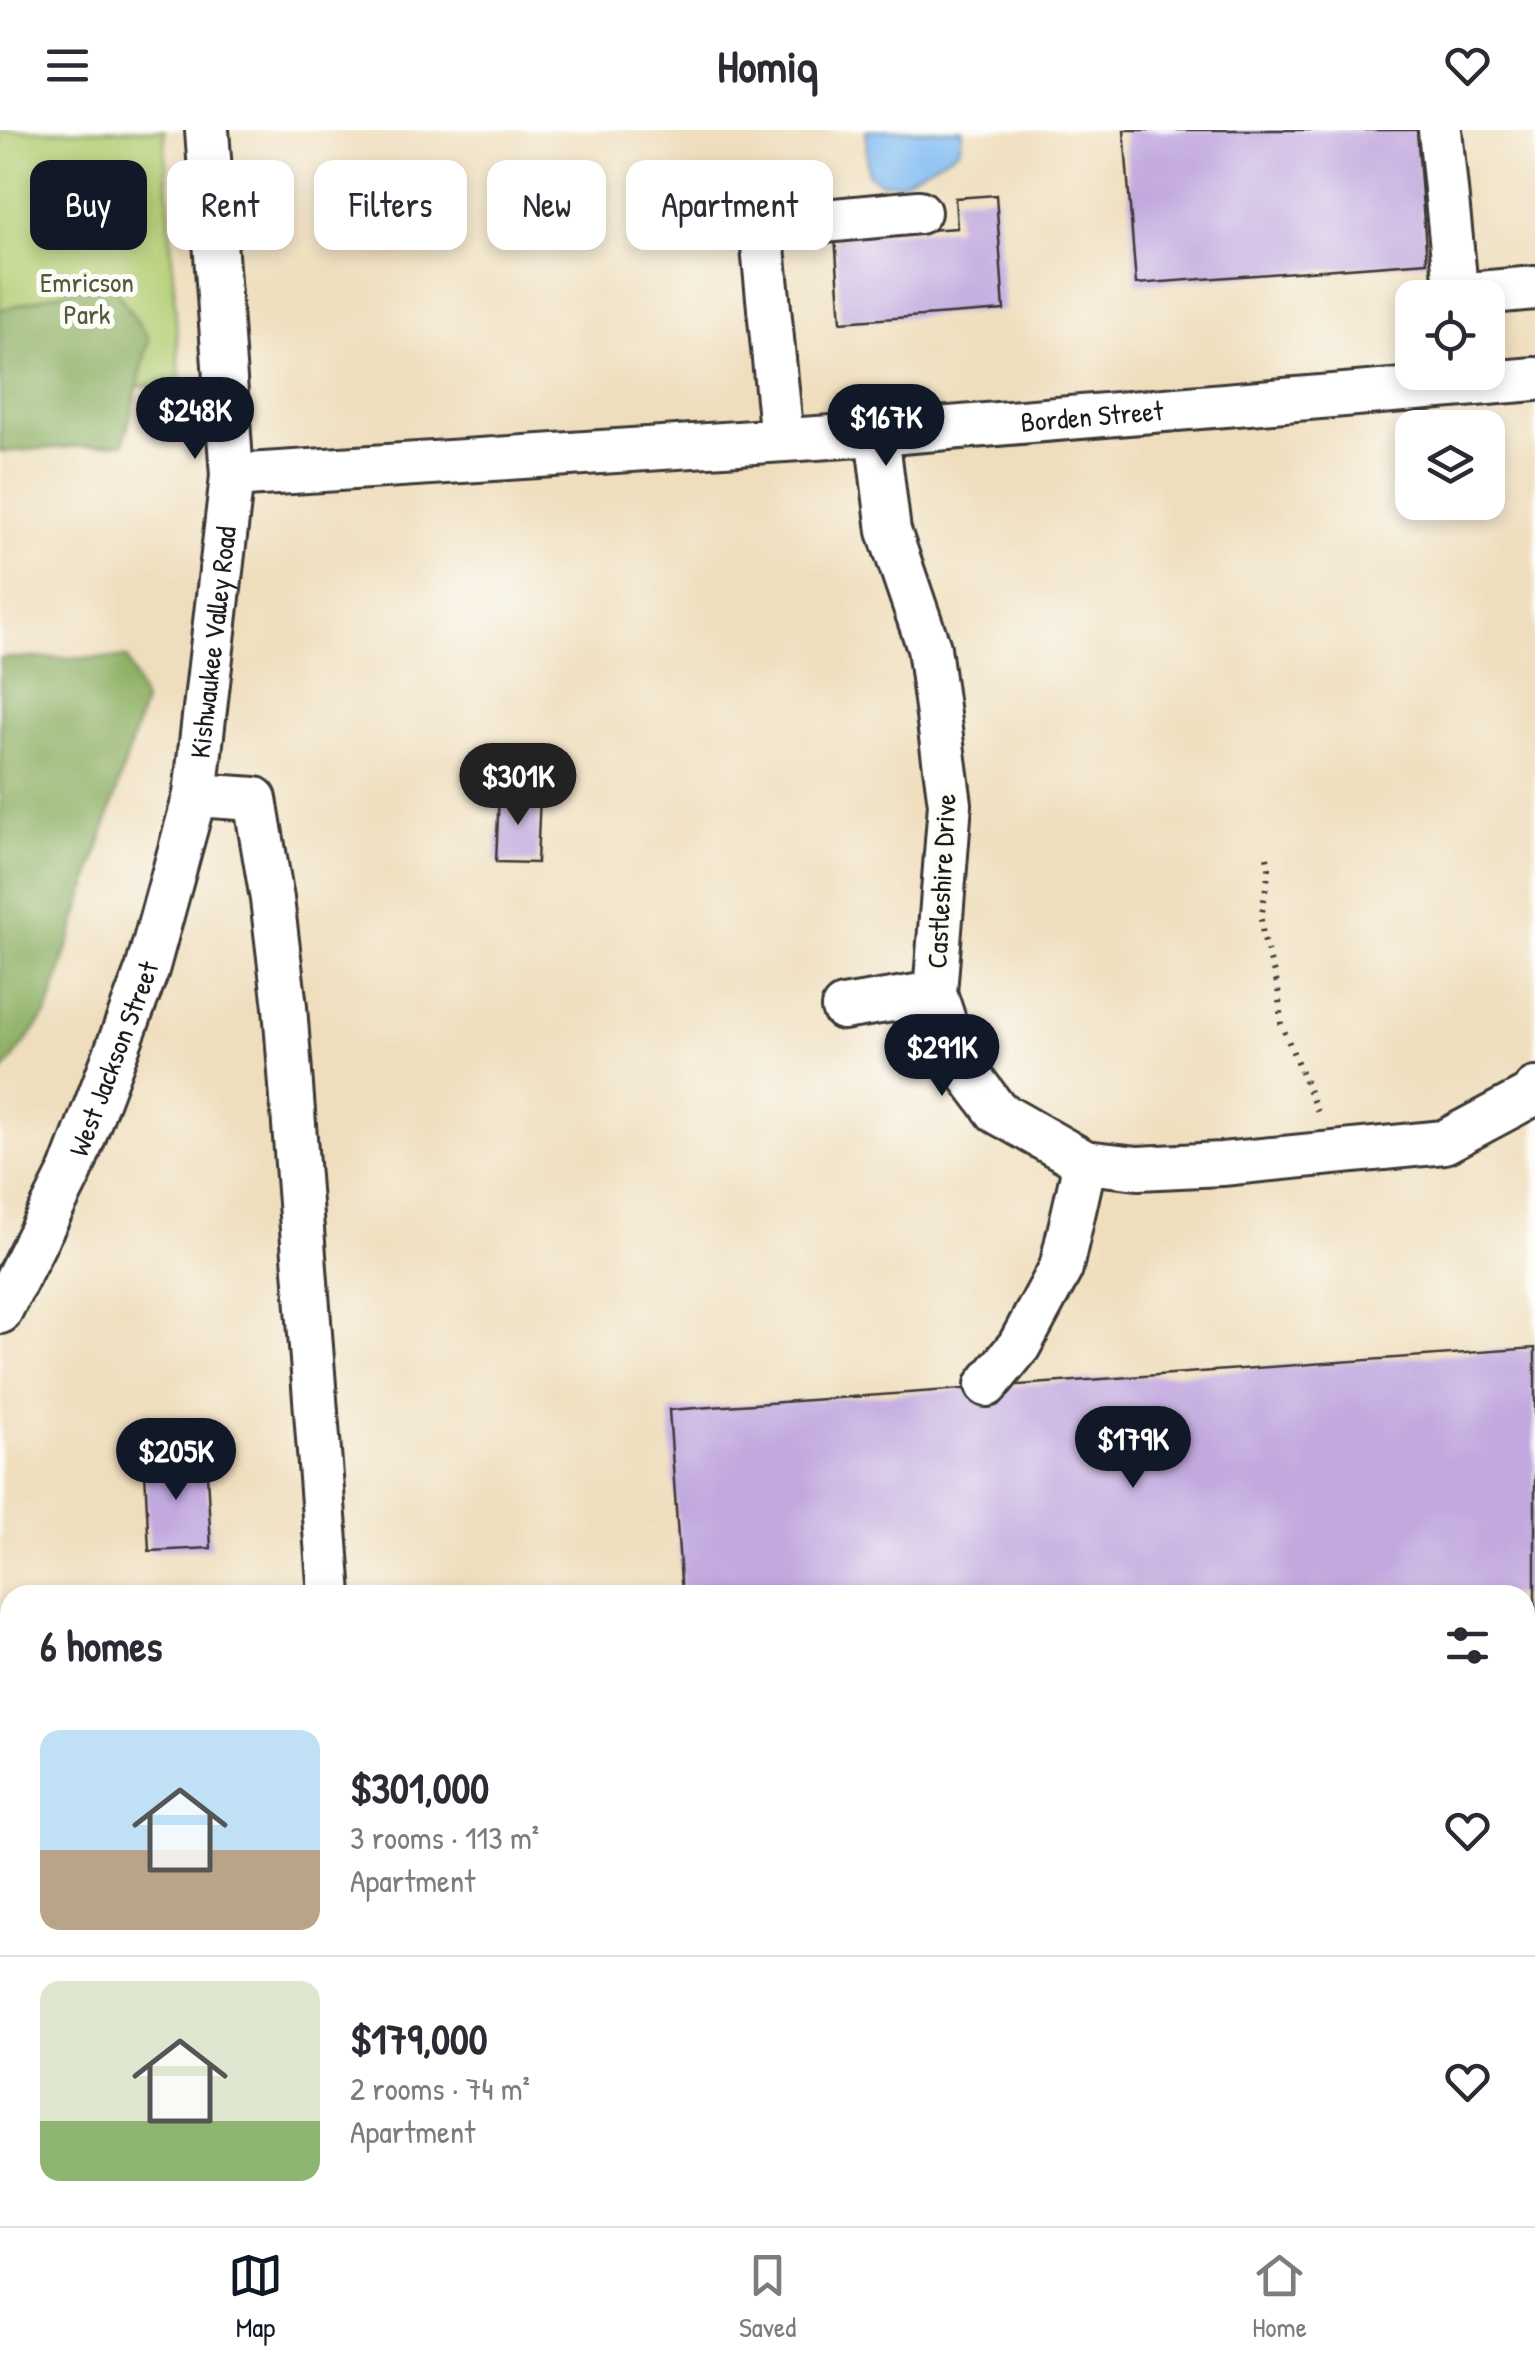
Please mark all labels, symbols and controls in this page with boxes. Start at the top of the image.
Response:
text: Homiq [717,35,818,96]
icon: menu [40,38,95,93]
icon: heart [1440,38,1495,93]
chip: Buy [30,160,147,250]
chip: Rent [167,160,294,250]
chip: Filters [314,160,467,250]
chip: New [487,160,606,250]
chip: Apartment [626,160,833,250]
park label: Emricson Park [40,263,134,333]
map controls [1395,280,1505,520]
button: locate [1395,280,1505,390]
pin: $248K [125,377,265,462]
pin: $167K [816,384,956,469]
text: $248K [158,388,232,431]
street label: Borden Street [1019,391,1165,441]
text: $167K [849,395,923,438]
button: layers [1395,410,1505,520]
street label: Kishwaukee Valley Road [180,524,245,760]
pin: $301K [448,743,588,828]
text: $301K [481,754,555,797]
street label: Castleshire Drive [917,793,965,969]
street label: West Jackson Street [59,957,168,1161]
pin: $291K [872,1014,1012,1099]
text: $291K [906,1025,978,1068]
pin: $179K [1063,1406,1203,1491]
text: $179K [1097,1417,1169,1460]
pin: $205K [106,1418,246,1503]
text: $205K [138,1429,214,1472]
text: 6 homes [40,1617,162,1674]
icon: filters [1440,1618,1495,1673]
text: $301,000 [350,1759,489,1816]
icon: home [120,1770,240,1890]
icon: heart [1440,1803,1495,1858]
text: 3 rooms · 113 m² [350,1816,539,1859]
text: Apartment [350,1859,475,1902]
text: $179,000 [350,2010,488,2067]
icon: home [120,2021,240,2141]
icon: heart [1440,2054,1495,2109]
text: 2 rooms · 74 m² [350,2067,530,2110]
text: Apartment [350,2110,475,2153]
tab: Map [228,2248,283,2346]
tab: Saved [739,2248,796,2346]
tab: Home [1252,2248,1307,2346]

